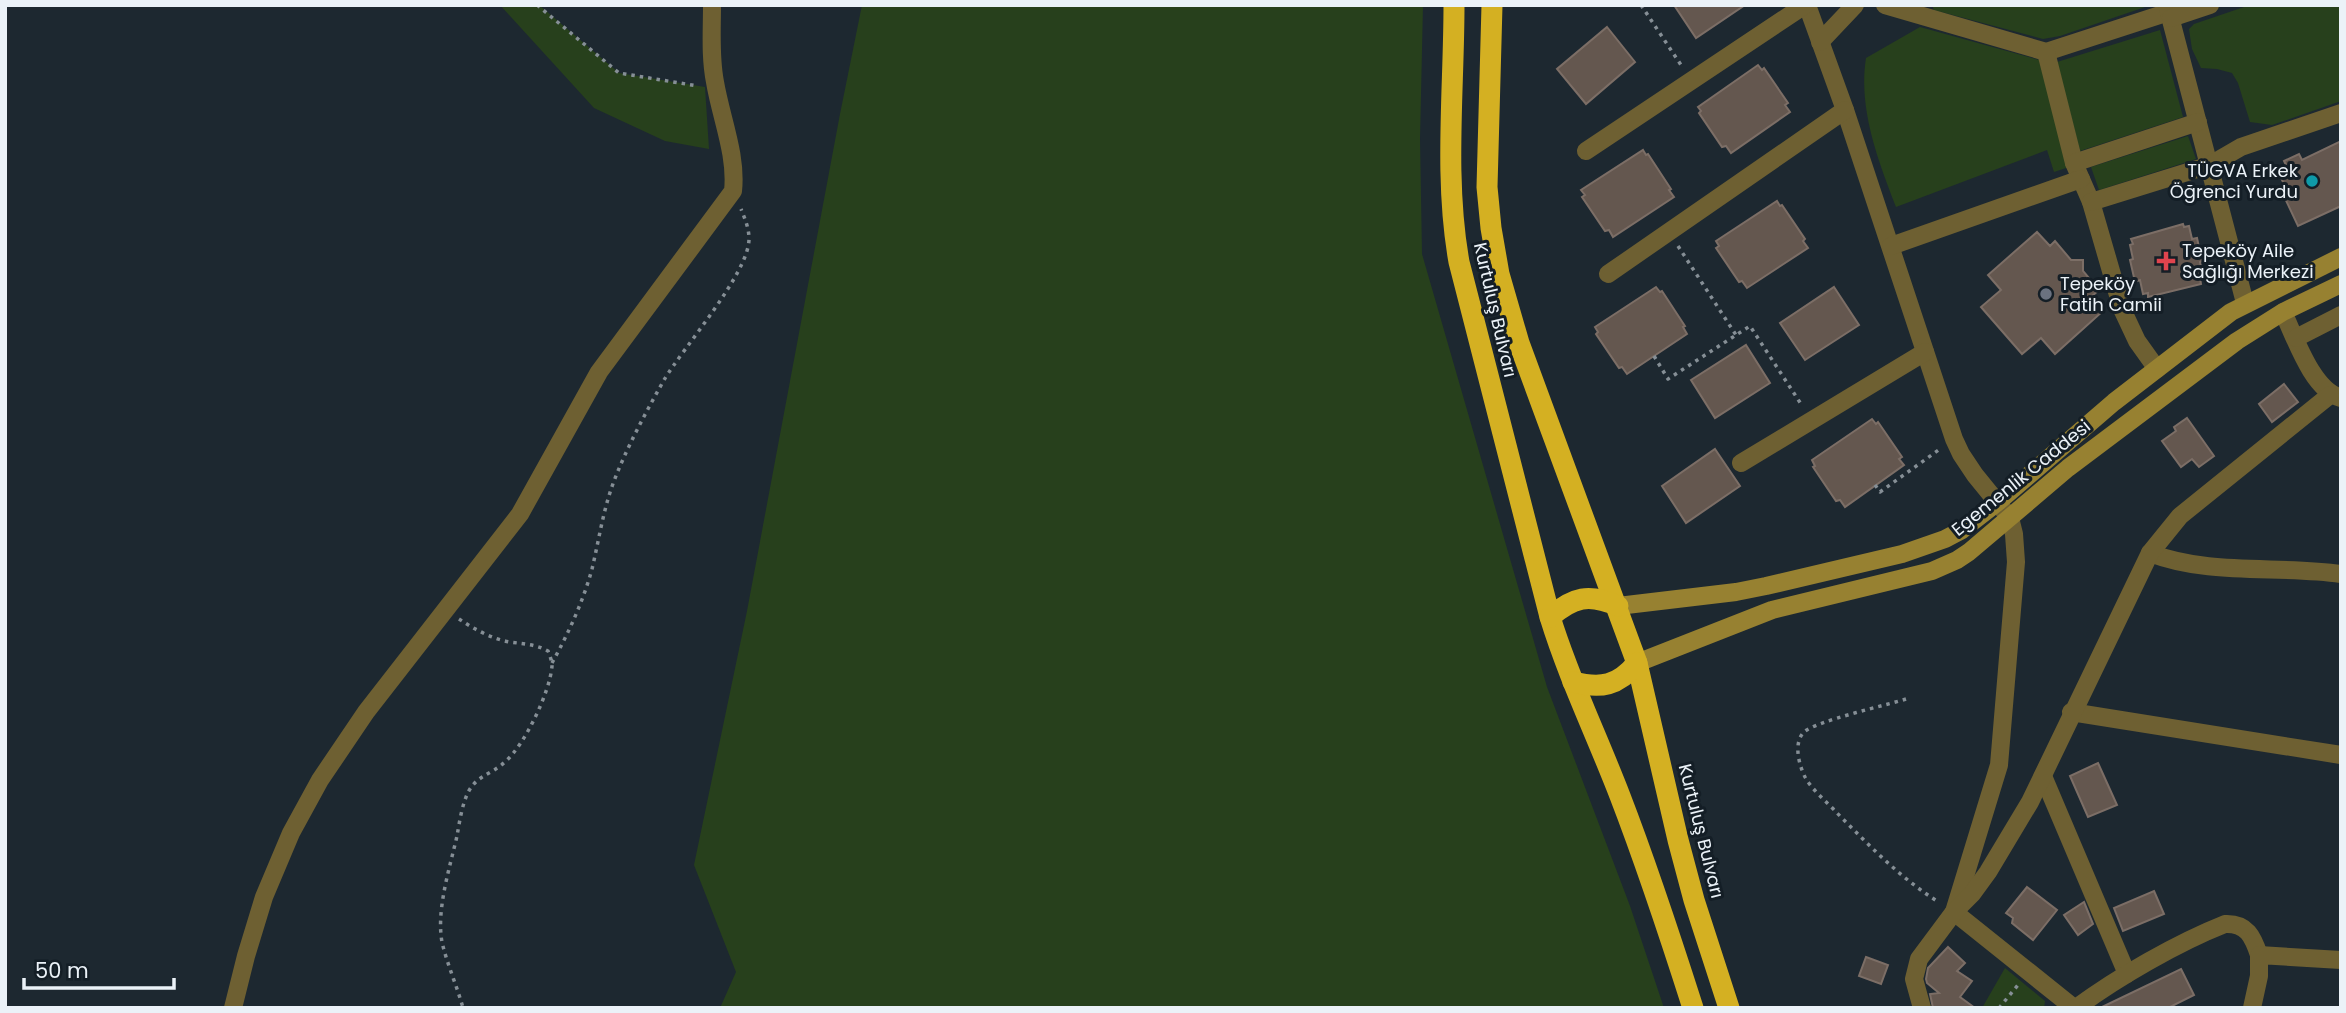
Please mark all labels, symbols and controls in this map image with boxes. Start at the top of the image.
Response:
place label: TÜGVA Erkek Öğrenci Yurdu [2170,158,2299,204]
marker: TÜGVA Erkek Öğrenci Yurdu [2304,173,2320,189]
place label: Tepeköy Aile Sağlığı Merkezi [2182,238,2314,284]
street label: Kurtuluş Bulvarı [1468,240,1523,380]
marker: Tepeköy Aile Sağlığı Merkezi [2156,251,2176,271]
place label: Tepeköy Fatih Camii [2060,271,2162,317]
marker: Tepeköy Fatih Camii [2038,286,2054,302]
street label: Egemenlik Caddesi [1946,414,2095,541]
street label: Kurtuluş Bulvarı [1673,761,1730,901]
scale bar [24,946,175,990]
text: 50 m [35,956,89,985]

